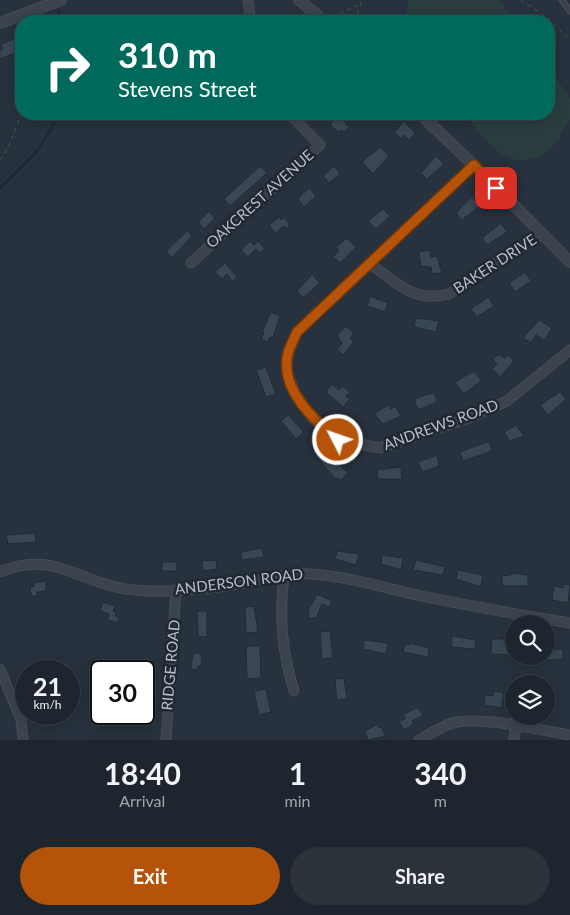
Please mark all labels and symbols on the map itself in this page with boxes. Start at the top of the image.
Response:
street label: OAKCREST AVENUE [202,145,317,251]
pin [475,167,517,209]
street label: BAKER DRIVE [450,230,539,297]
street label: ANDREWS ROAD [381,395,501,453]
position arrow [311,413,363,465]
street label: ANDERSON ROAD [174,564,304,598]
street label: RIDGE ROAD [157,619,183,711]
speed limit sign: 30 [90,660,155,725]

